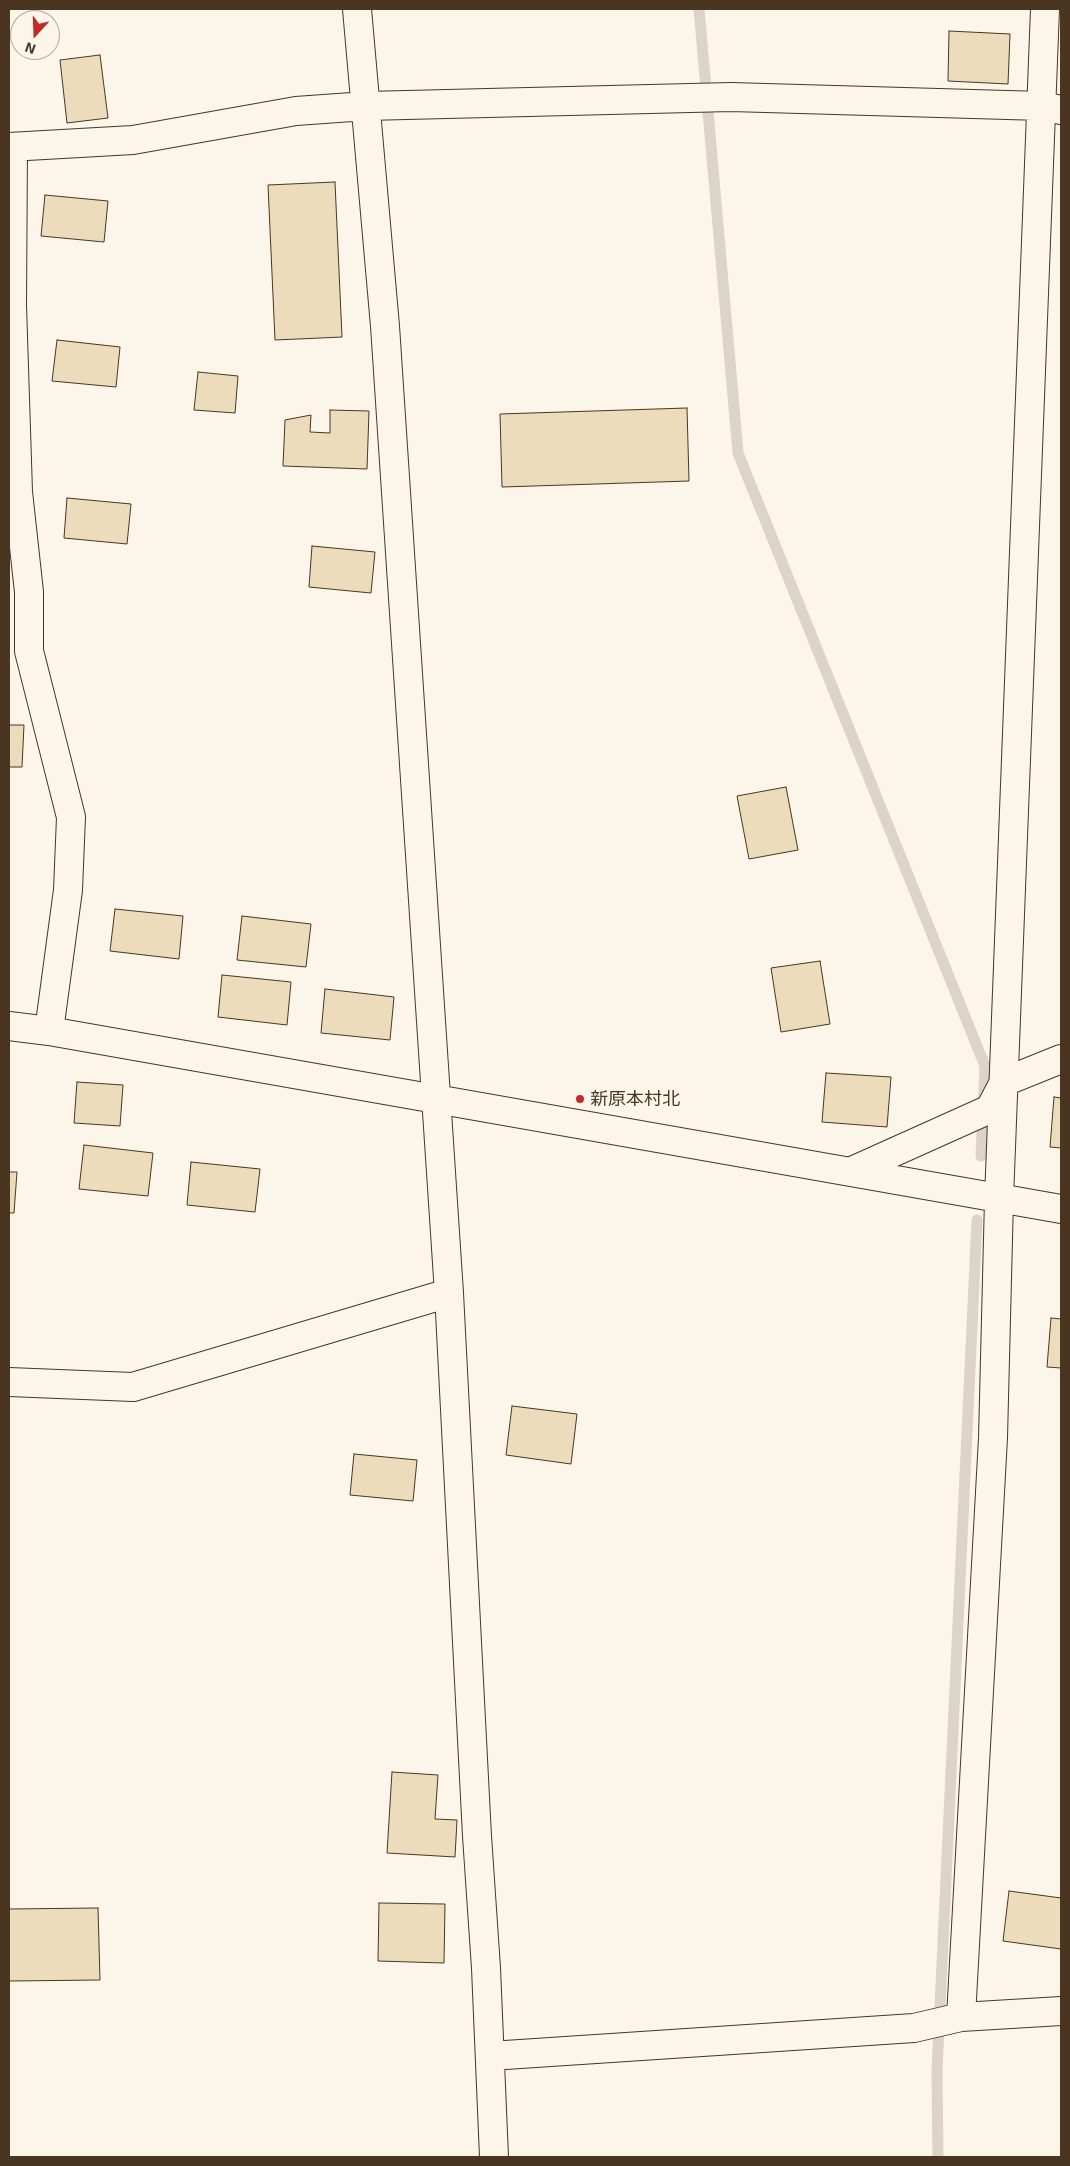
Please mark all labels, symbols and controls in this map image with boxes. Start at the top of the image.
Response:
north arrow [10,10,60,60]
text: N [22,39,38,58]
place label: 新原本村北 [590,1088,680,1110]
marker: 新原本村北 [574,1093,586,1105]

